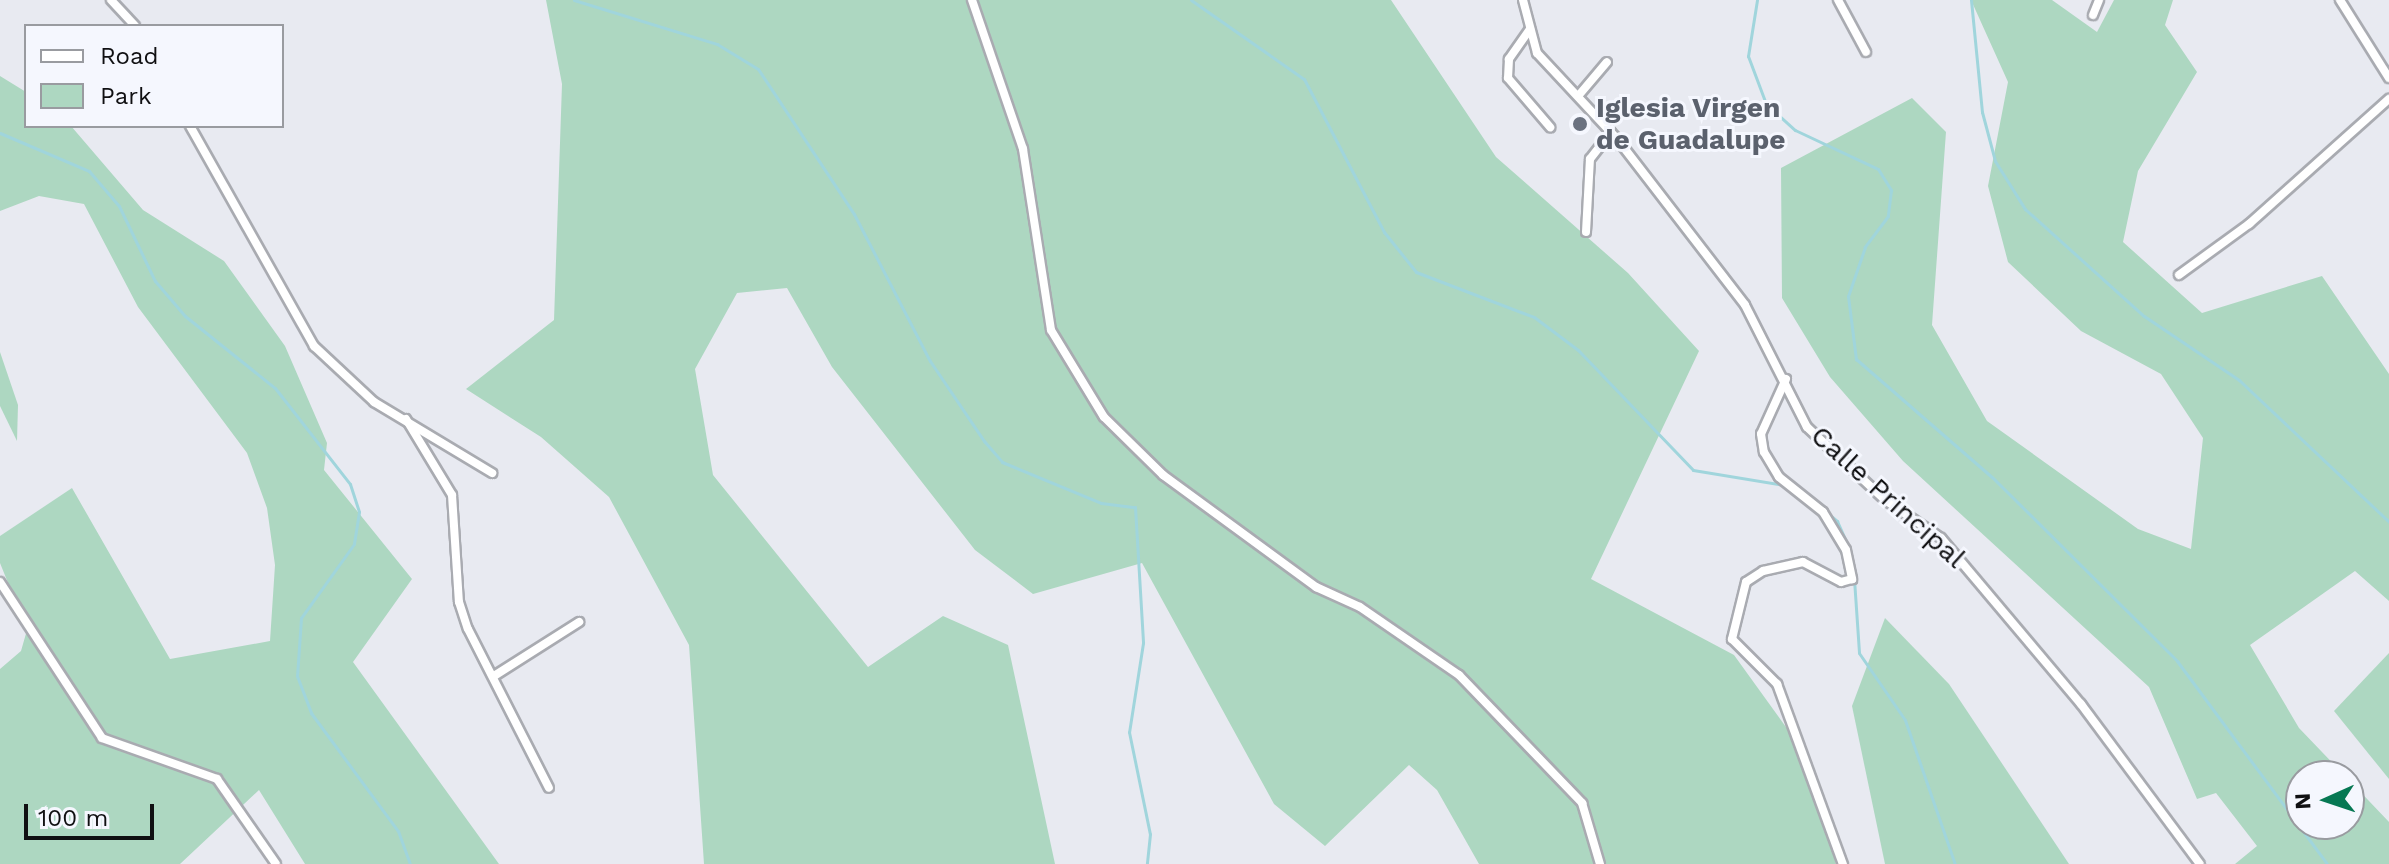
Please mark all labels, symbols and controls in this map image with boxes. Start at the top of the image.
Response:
legend [24,24,284,128]
text: Road [100,42,159,70]
text: Park [100,82,152,110]
place label: Iglesia Virgen de Guadalupe [1596,91,1785,157]
marker: Iglesia Virgen de Guadalupe [1571,115,1589,133]
street label: Calle Principal [1804,419,1972,575]
north arrow [2285,760,2365,840]
scale bar [28,788,158,838]
text: N [2290,792,2315,810]
text: 100 m [38,804,108,832]

